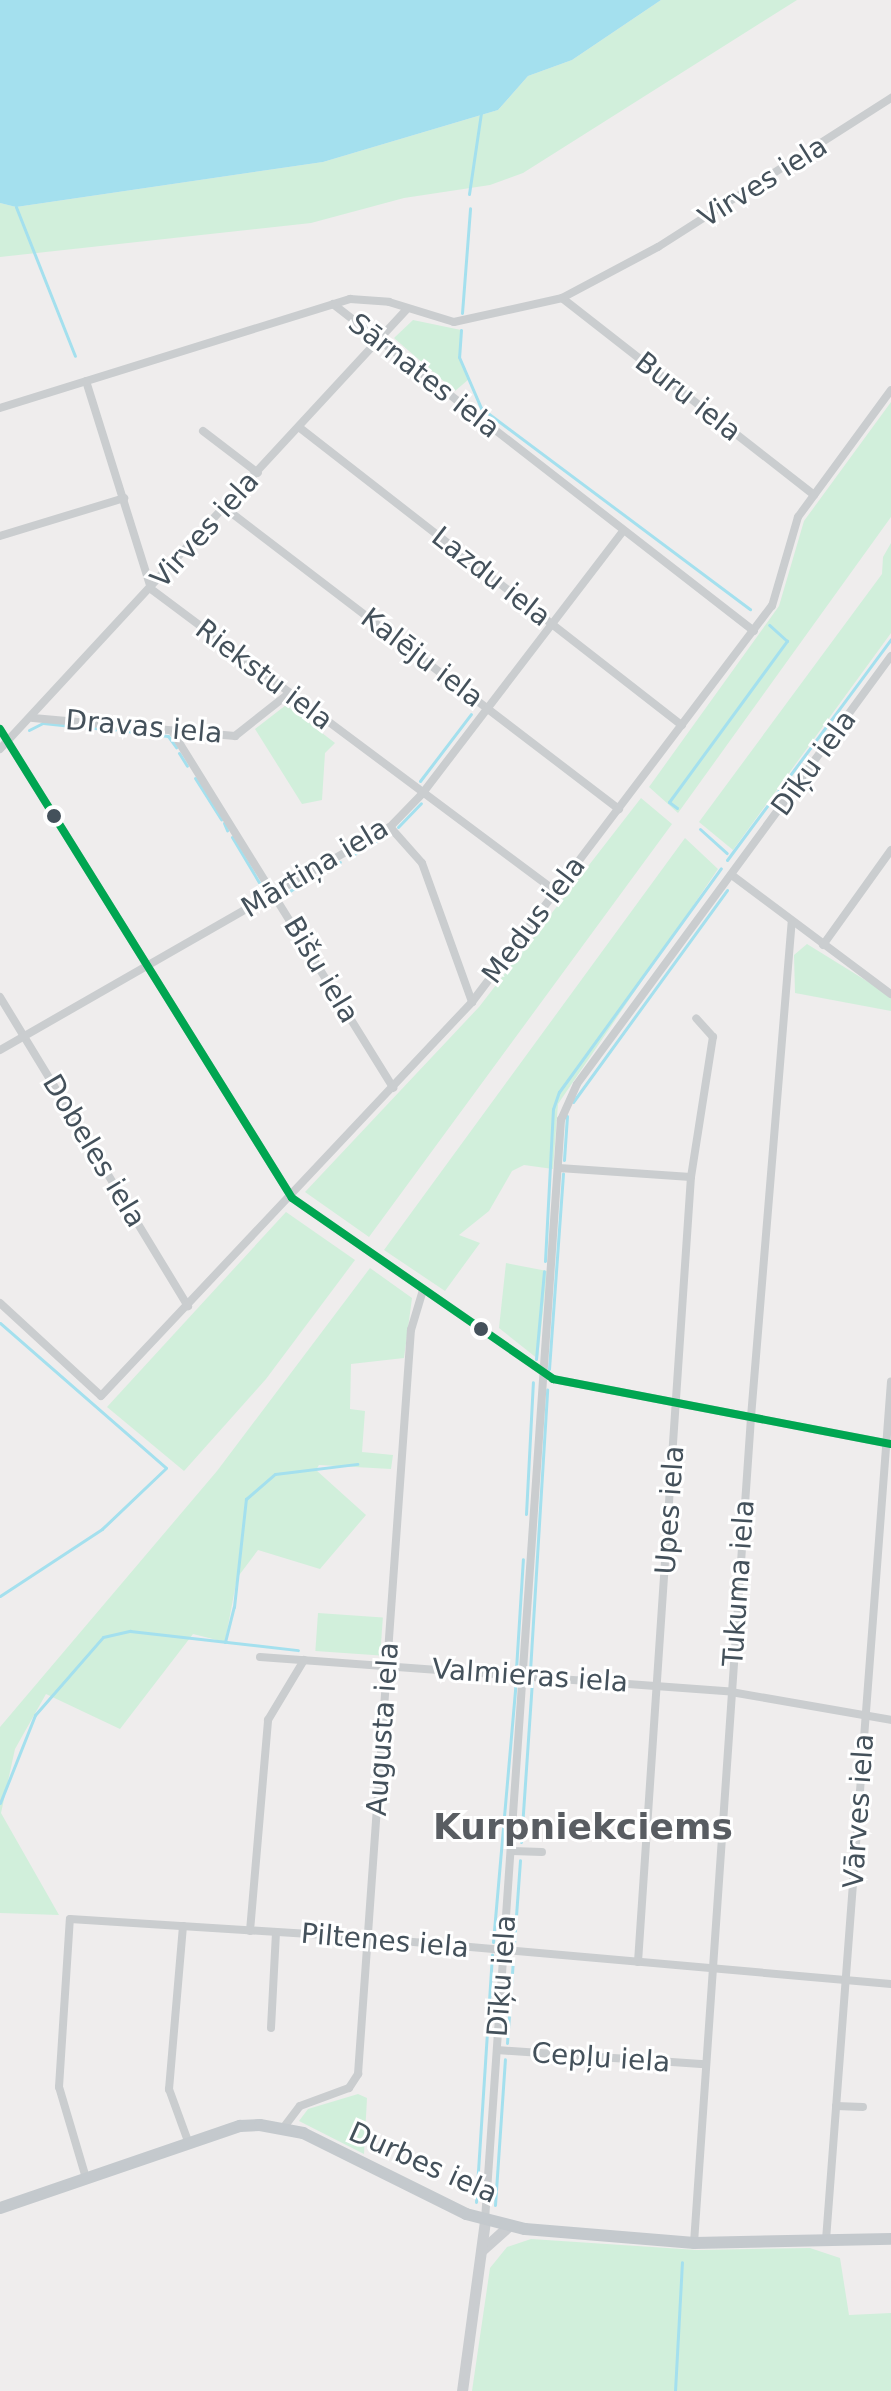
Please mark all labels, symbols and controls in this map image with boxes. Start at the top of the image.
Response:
street label: Virves iela [693,129,833,235]
street label: Sārnates iela [342,307,506,445]
street label: Buru iela [628,345,748,449]
street label: Virves iela [144,465,266,595]
street label: Lazdu iela [425,520,557,634]
street label: Kalēju iela [354,601,490,715]
street label: Riekstu iela [189,613,339,737]
street label: Dravas iela [64,703,224,751]
street label: Dīķu iela [765,704,863,822]
unlabelled marker [46,808,62,824]
street label: Mārtiņa iela [235,811,395,925]
street label: Medus iela [475,850,593,990]
street label: Bišu iela [276,911,366,1029]
street label: Dobeles iela [35,1069,153,1233]
unlabelled marker [473,1321,489,1337]
street label: Upes iela [649,1445,691,1575]
street label: Tukuma iela [716,1499,762,1667]
street label: Augusta iela [360,1641,406,1817]
street label: Valmieras iela [431,1652,629,1700]
street label: Vārves iela [837,1732,881,1890]
district label: Kurpniekciems [433,1805,733,1849]
street label: Dīķu iela [481,1914,523,2038]
street label: Piltenes iela [300,1917,470,1965]
street label: Cepļu iela [531,2036,671,2080]
street label: Durbes iela [343,2115,503,2211]

